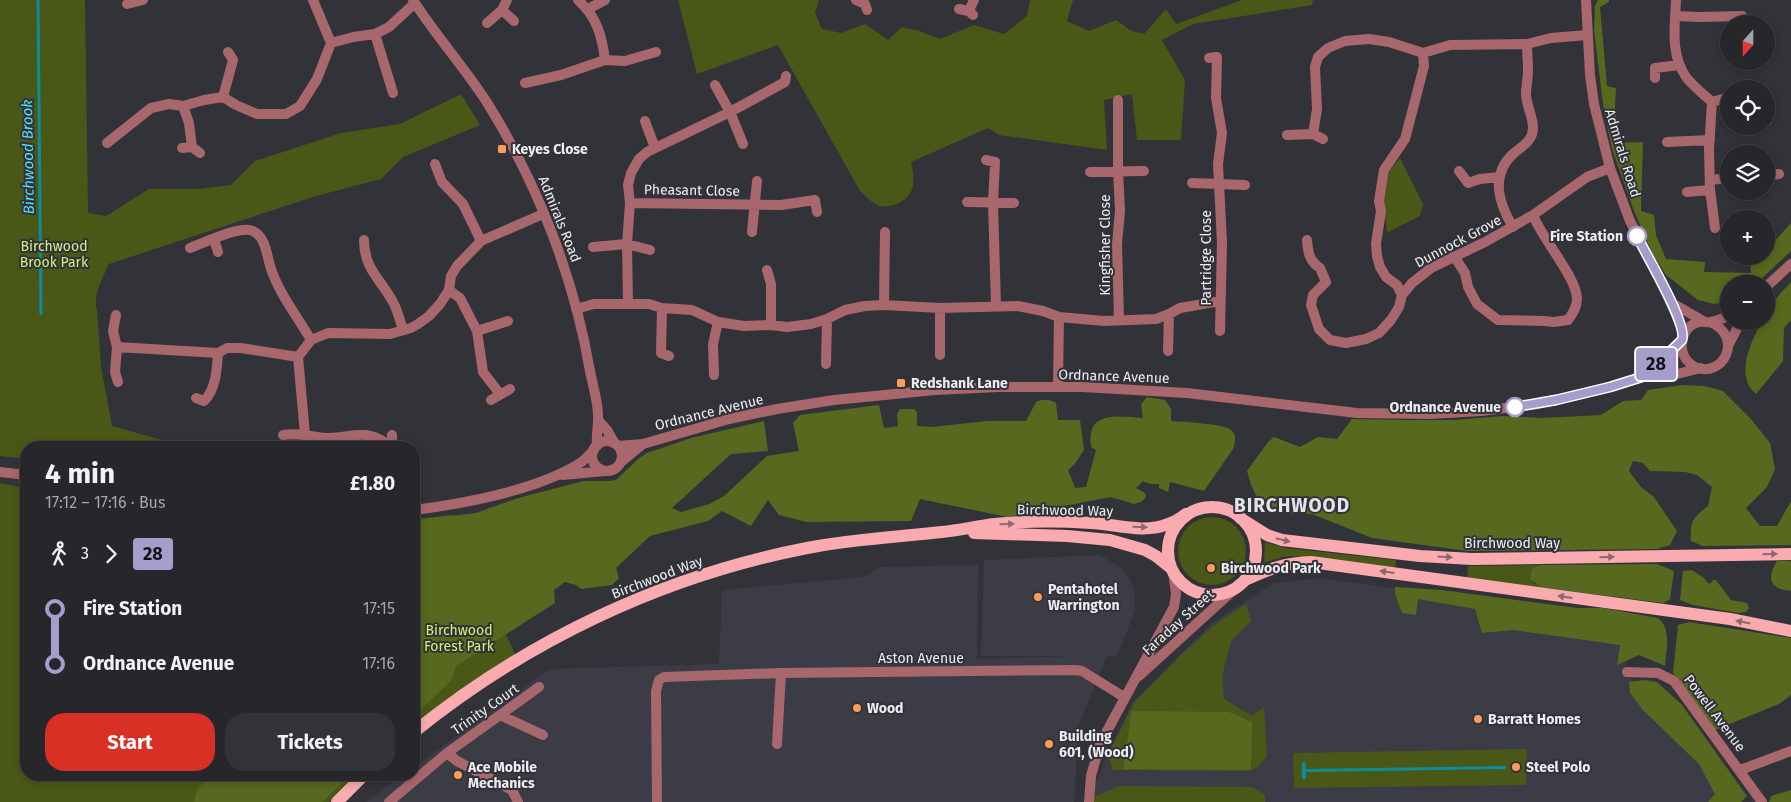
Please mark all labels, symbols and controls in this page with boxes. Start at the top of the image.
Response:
north arrow [1720,15,1775,70]
map controls [1720,15,1775,330]
button: locate [1720,80,1775,135]
water label: Birchwood Brook [18,99,38,215]
street label: Admirals Road [1601,107,1644,199]
place label: Keyes Close [512,141,588,158]
marker: Keyes Close [496,143,508,155]
button: layers [1720,145,1775,200]
street label: Admirals Road [535,174,585,265]
street label: Pheasant Close [644,181,740,200]
street label: Kingfisher Close [1097,194,1114,296]
street label: Partridge Close [1198,210,1215,306]
button: + [1720,210,1775,265]
street label: Dunnock Grove [1412,211,1504,271]
marker: Fire Station [1627,226,1647,246]
place label: Fire Station [1550,228,1623,245]
park label: Birchwood Brook Park [20,238,89,271]
button: − [1720,275,1775,330]
line badge: 28 [1634,348,1678,380]
text: 28 [1646,353,1666,375]
street label: Ordnance Avenue [1058,366,1170,387]
place label: Redshank Lane [911,375,1008,392]
marker: Redshank Lane [895,377,907,389]
street label: Ordnance Avenue [653,391,765,434]
marker: Ordnance Avenue [1505,397,1525,417]
place label: Ordnance Avenue [1390,399,1501,416]
text: 4 min [45,457,115,490]
text: £1.80 [350,472,395,495]
text: 17:12 – 17:16 · Bus [45,493,165,512]
district label: BIRCHWOOD [1234,494,1350,517]
street label: Birchwood Way [1017,501,1113,520]
one-way arrow [999,519,1015,527]
one-way arrow [1132,524,1148,532]
street label: Birchwood Way [1464,535,1560,552]
one-way arrow [1276,536,1291,544]
icon: walk [45,540,73,568]
icon: forward [97,540,125,568]
text: 28 [143,543,163,565]
text: 3 [81,544,89,563]
one-way arrow [1762,550,1778,558]
street label: Birchwood Way [609,552,705,603]
one-way arrow [1599,553,1615,561]
one-way arrow [1437,554,1453,562]
place label: Birchwood Park [1221,560,1321,577]
marker: Birchwood Park [1205,562,1217,574]
one-way arrow [1378,568,1394,576]
place label: Pentahotel Warrington [1048,581,1119,614]
street label: Faraday Street [1139,585,1218,659]
marker: Pentahotel Warrington [1032,591,1044,603]
one-way arrow [1557,592,1573,600]
text: Fire Station [83,597,182,620]
text: 17:15 [363,599,395,618]
one-way arrow [1736,618,1751,626]
park label: Birchwood Forest Park [424,622,495,655]
street label: Aston Avenue [878,650,964,667]
text: Ordnance Avenue [83,652,234,675]
text: 17:16 [362,654,395,673]
street label: Powell Avenue [1680,671,1749,755]
street label: Trinity Court [448,679,523,739]
place label: Wood [867,700,903,717]
marker: Wood [851,702,863,714]
place label: Barratt Homes [1488,711,1581,728]
button: Start [45,713,215,771]
button: Tickets [225,713,395,771]
marker: Barratt Homes [1472,713,1484,725]
place label: Building 601, (Wood) [1059,728,1134,761]
marker: Building 601, (Wood) [1043,738,1055,750]
place label: Ace Mobile Mechanics [467,759,537,792]
place label: Steel Polo [1526,759,1591,776]
marker: Steel Polo [1510,761,1522,773]
marker: Ace Mobile Mechanics [452,769,464,781]

